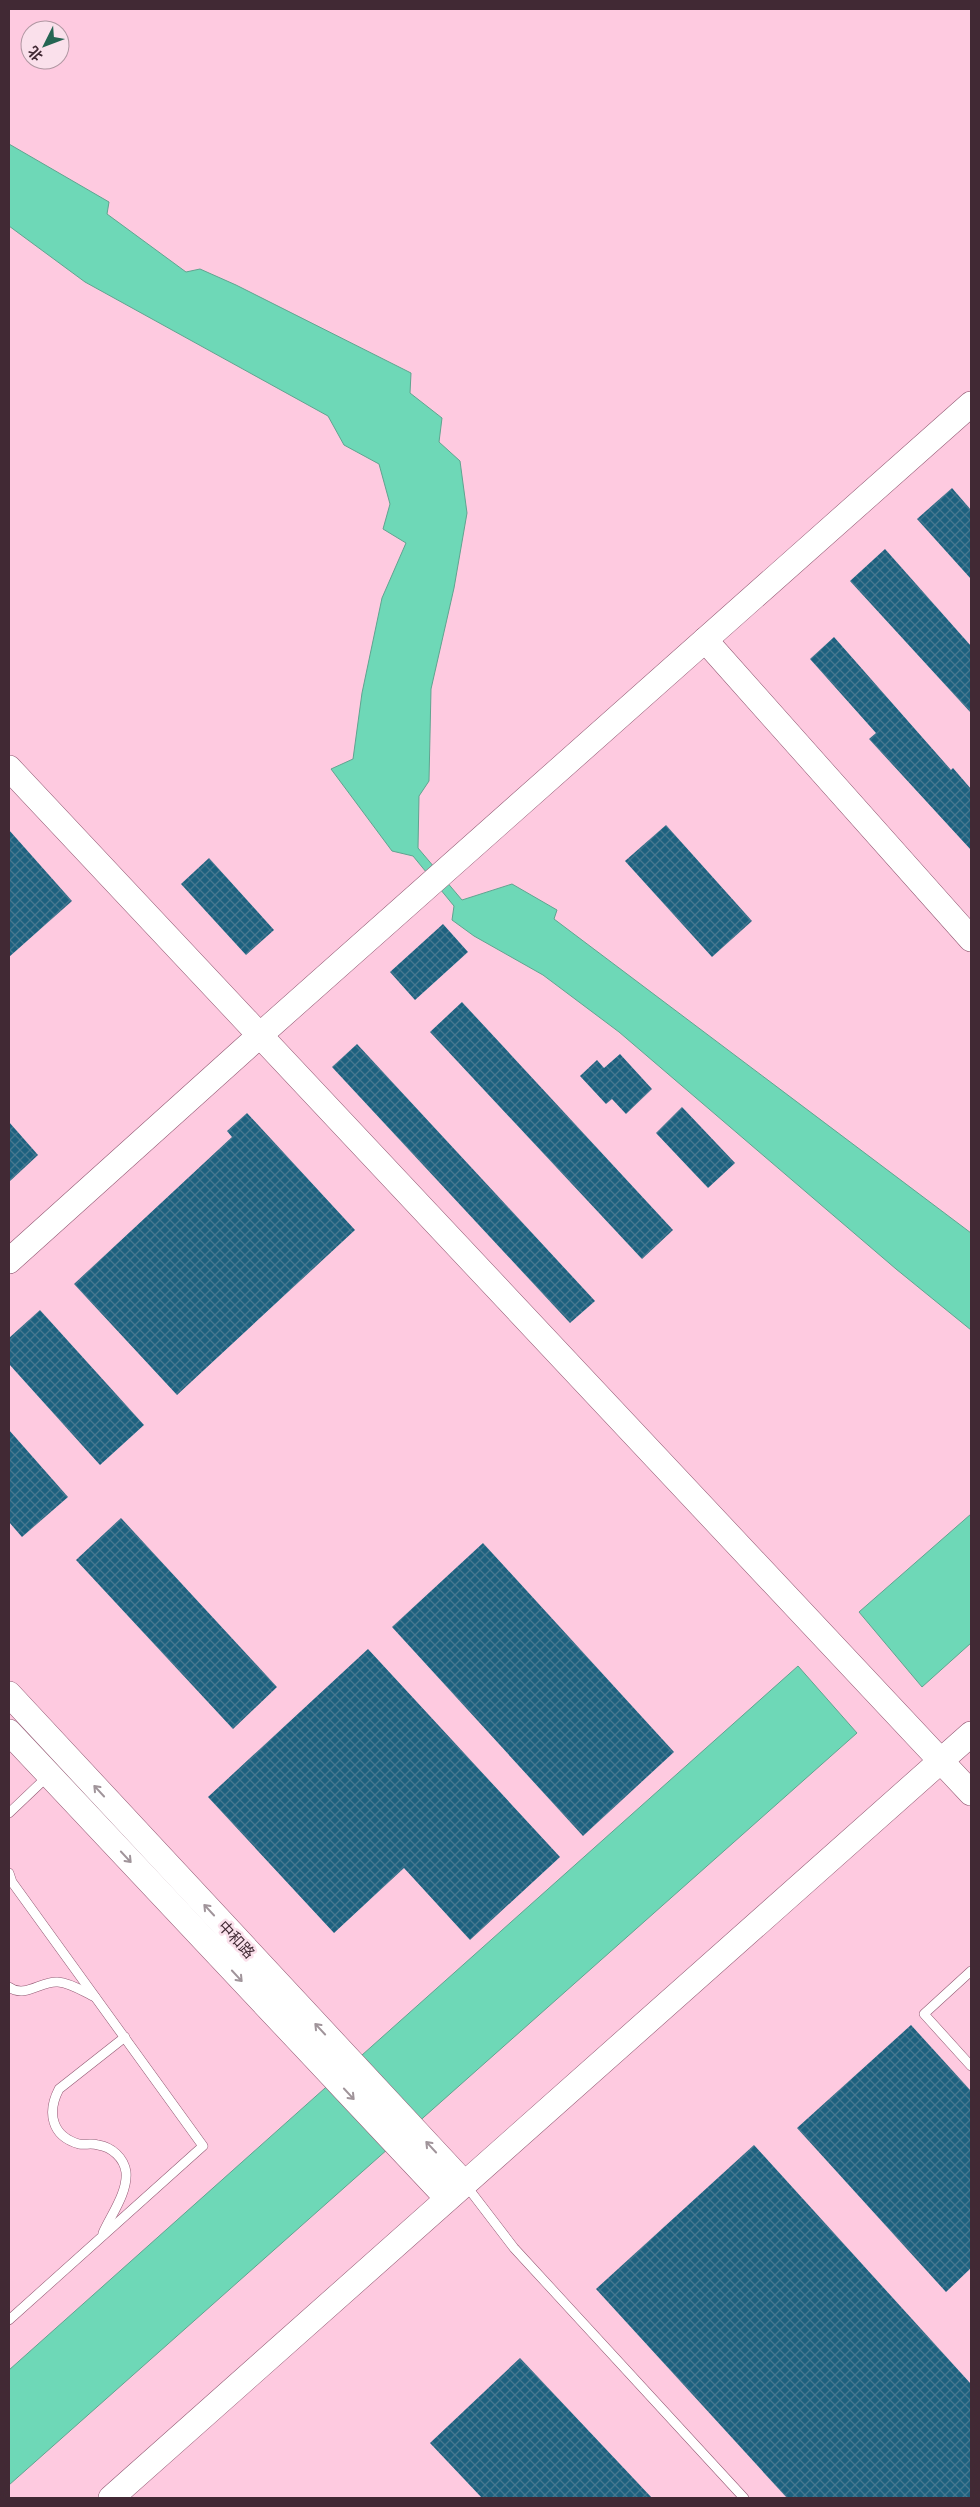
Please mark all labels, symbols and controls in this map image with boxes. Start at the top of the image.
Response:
north arrow [20,20,70,70]
text: 北 [24,43,46,65]
one-way arrow [93,1784,105,1797]
one-way arrow [120,1851,132,1864]
one-way arrow [203,1903,215,1916]
street label: 中和路 [215,1916,259,1962]
one-way arrow [231,1969,243,1982]
one-way arrow [314,2022,326,2035]
one-way arrow [343,2087,355,2100]
one-way arrow [425,2141,437,2154]

